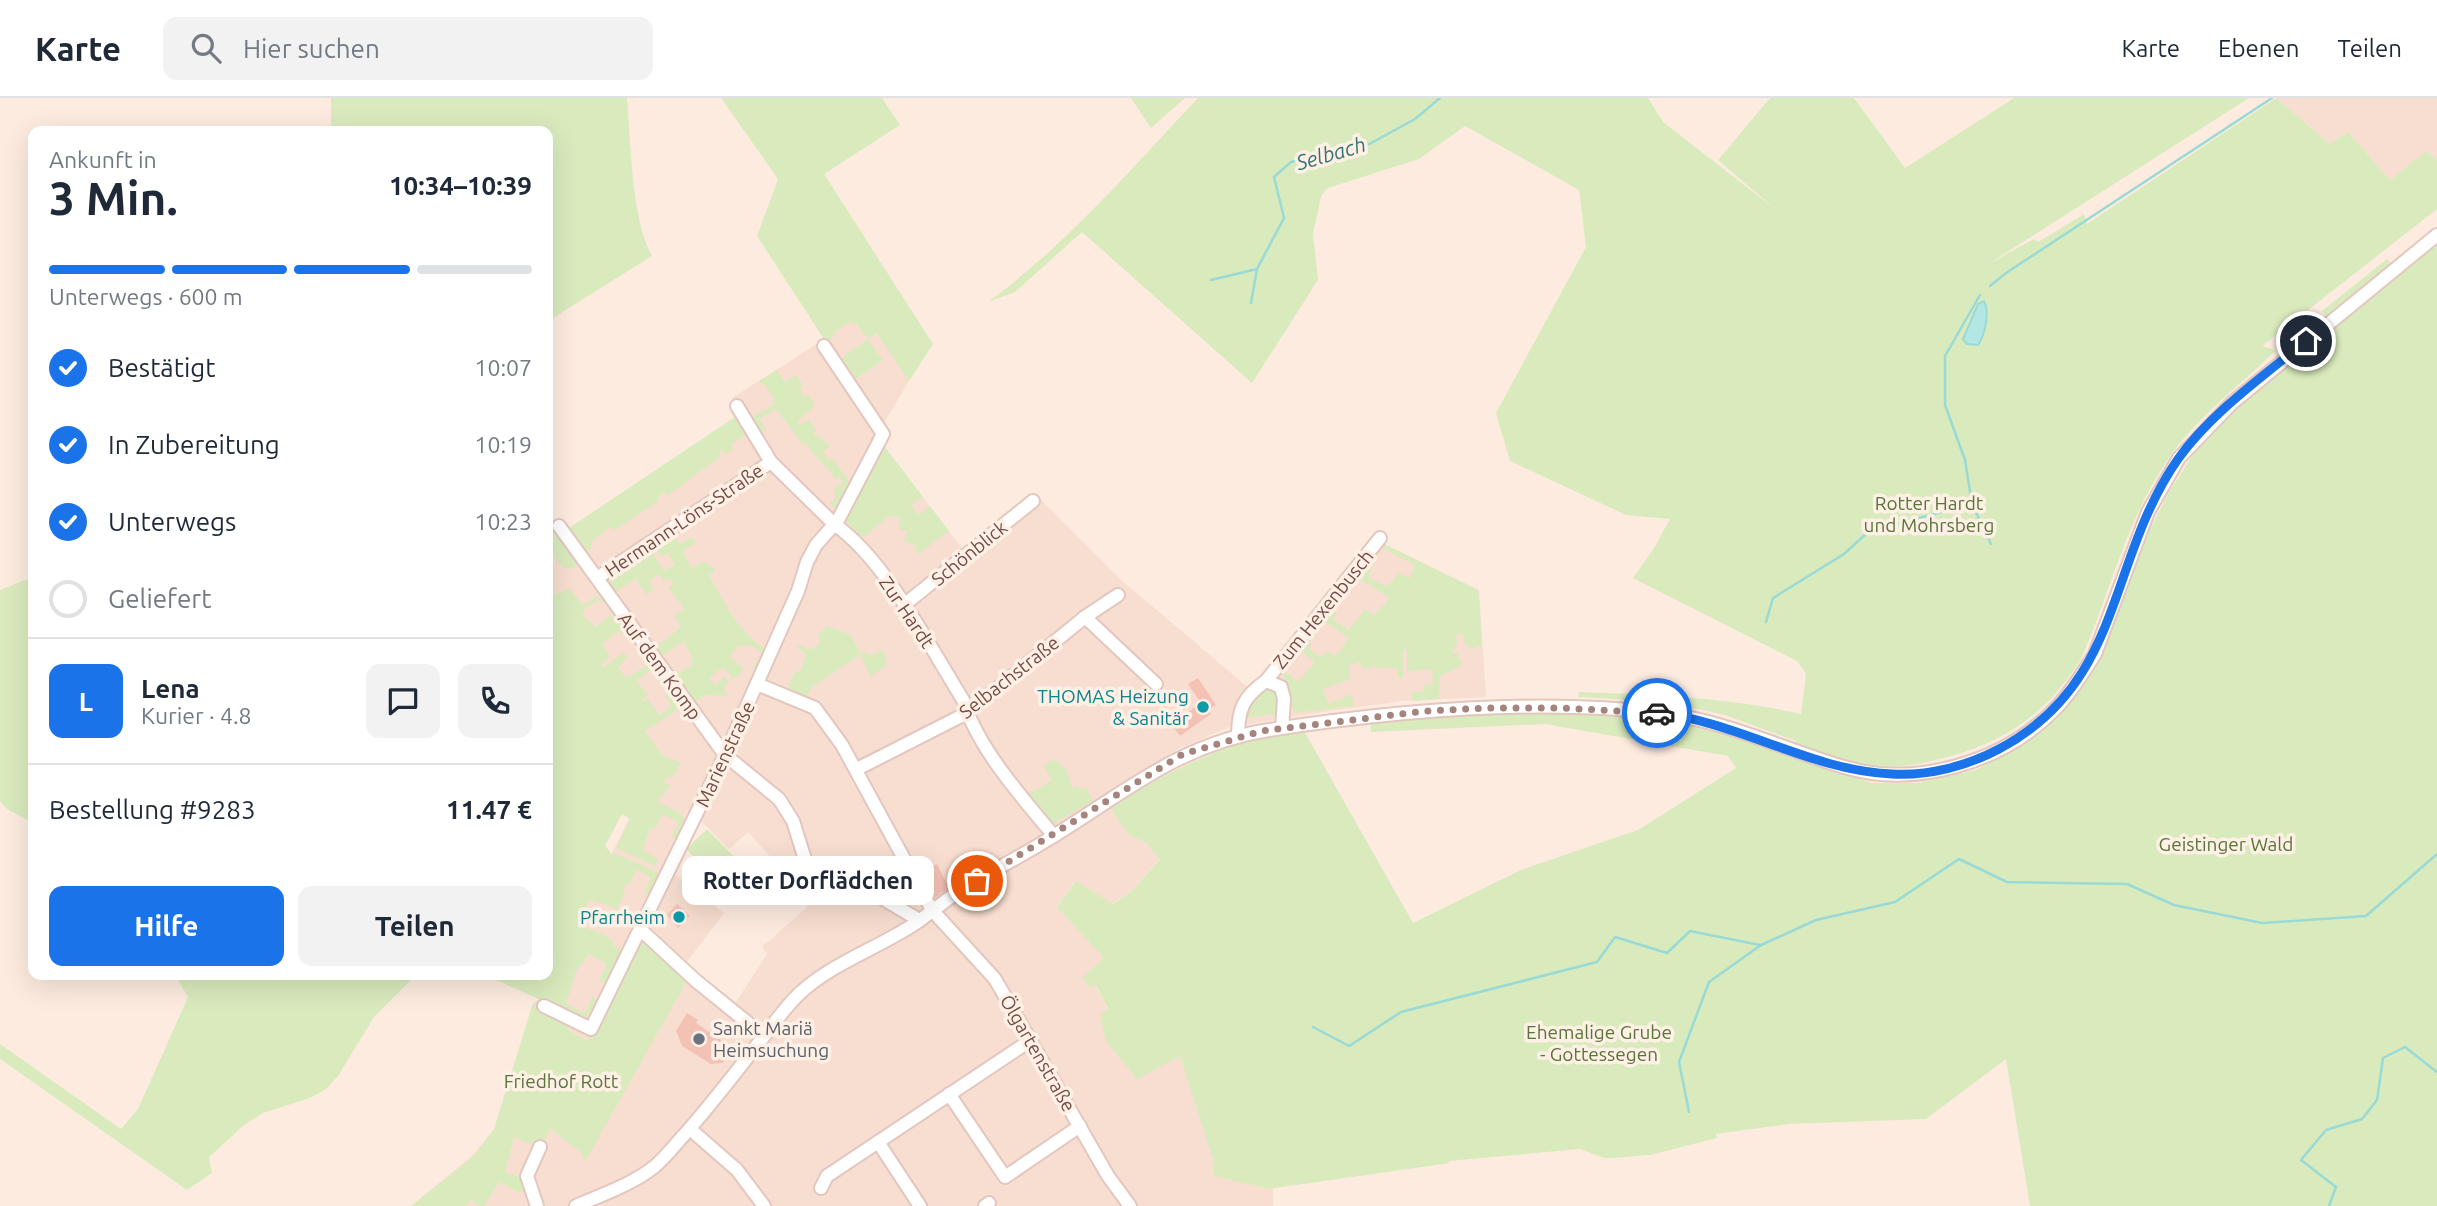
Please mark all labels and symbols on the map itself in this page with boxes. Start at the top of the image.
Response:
water label: Selbach [1292,132,1368,175]
pin [2276,311,2336,371]
street label: Hermann-Löns-Straße [601,459,767,581]
park label: Rotter Hardt und Mohrsberg [1864,492,1994,536]
street label: Schönblick [927,516,1011,590]
street label: Zum Hexenbusch [1268,545,1378,673]
street label: Zur Hardt [875,572,939,652]
street label: Auf dem Komp [614,608,706,724]
street label: Selbachstraße [955,631,1063,723]
courier [1622,678,1692,748]
place label: THOMAS Heizung & Sanitär [1037,685,1189,729]
street label: Marienstraße [691,698,759,810]
marker: THOMAS Heizung & Sanitär [1195,699,1211,715]
park label: Geistinger Wald [2159,833,2293,855]
pin [947,851,1007,911]
callout: Rotter Dorflädchen [683,856,935,906]
place label: Pfarrheim [580,906,665,928]
marker: Pfarrheim [671,909,687,925]
street label: Ölgartenstraße [996,991,1080,1115]
place label: Sankt Mariä Heimsuchung [713,1017,829,1061]
park label: Ehemalige Grube - Gottessegen [1526,1021,1672,1065]
marker: Sankt Mariä Heimsuchung [691,1031,707,1047]
park label: Friedhof Rott [504,1070,619,1092]

